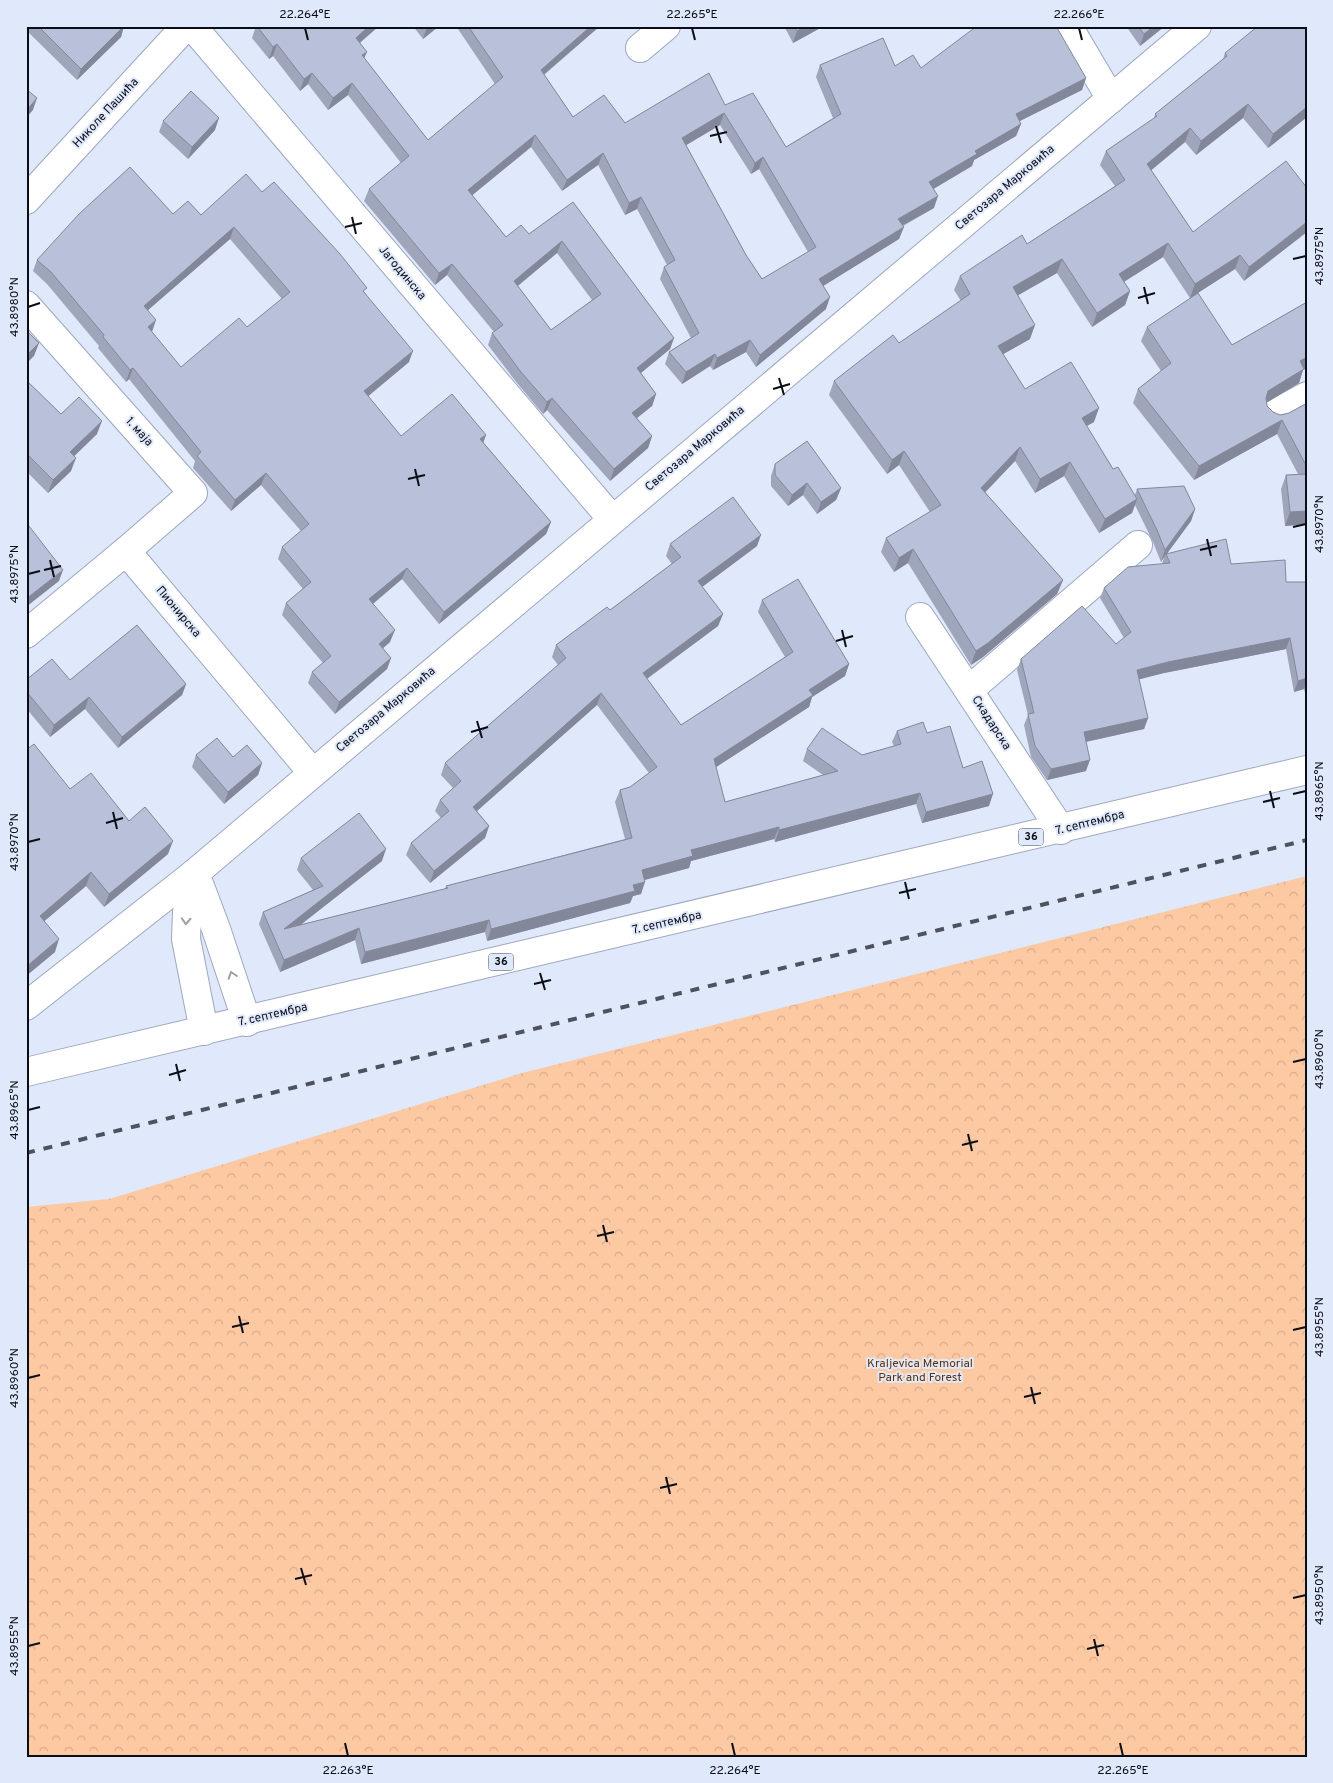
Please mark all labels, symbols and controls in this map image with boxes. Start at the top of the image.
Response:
text: 22.264°E [279,7,331,23]
text: 22.265°E [666,7,718,23]
text: 22.266°E [1053,7,1105,23]
street label: Николе Пашића [69,75,143,151]
street label: Светозара Марковића [952,142,1058,234]
text: 43.8975°N [1312,227,1328,285]
street label: Јагодинска [375,242,429,304]
text: 43.8980°N [7,277,23,337]
street label: Светозара Марковића [642,403,748,495]
street label: 1. маја [122,414,156,450]
text: 43.8970°N [1312,495,1328,553]
text: 43.8975°N [7,545,23,603]
street label: Пионирска [152,583,204,641]
street label: Светозара Марковића [333,664,439,756]
street label: Скадарска [968,693,1014,753]
text: 43.8965°N [1312,761,1328,821]
street label: 7. септембра [1054,807,1126,839]
text: 43.8970°N [7,813,23,871]
road number: 36 [1018,829,1044,846]
street label: 7. септембра [631,907,703,939]
one-way arrow [181,918,192,926]
road number: 36 [488,954,514,970]
one-way arrow [228,972,238,980]
street label: 7. септембра [237,999,309,1031]
text: 43.8960°N [1312,1029,1328,1089]
text: 43.8965°N [7,1080,23,1140]
text: 43.8955°N [1312,1297,1328,1357]
text: 43.8960°N [7,1348,23,1408]
park label: Kraljevica Memorial Park and Forest [867,1356,973,1386]
text: 43.8950°N [1312,1565,1328,1625]
text: 43.8955°N [7,1616,23,1676]
text: 22.263°E [322,1763,374,1779]
text: 22.264°E [709,1763,761,1779]
text: 22.265°E [1097,1763,1149,1779]

